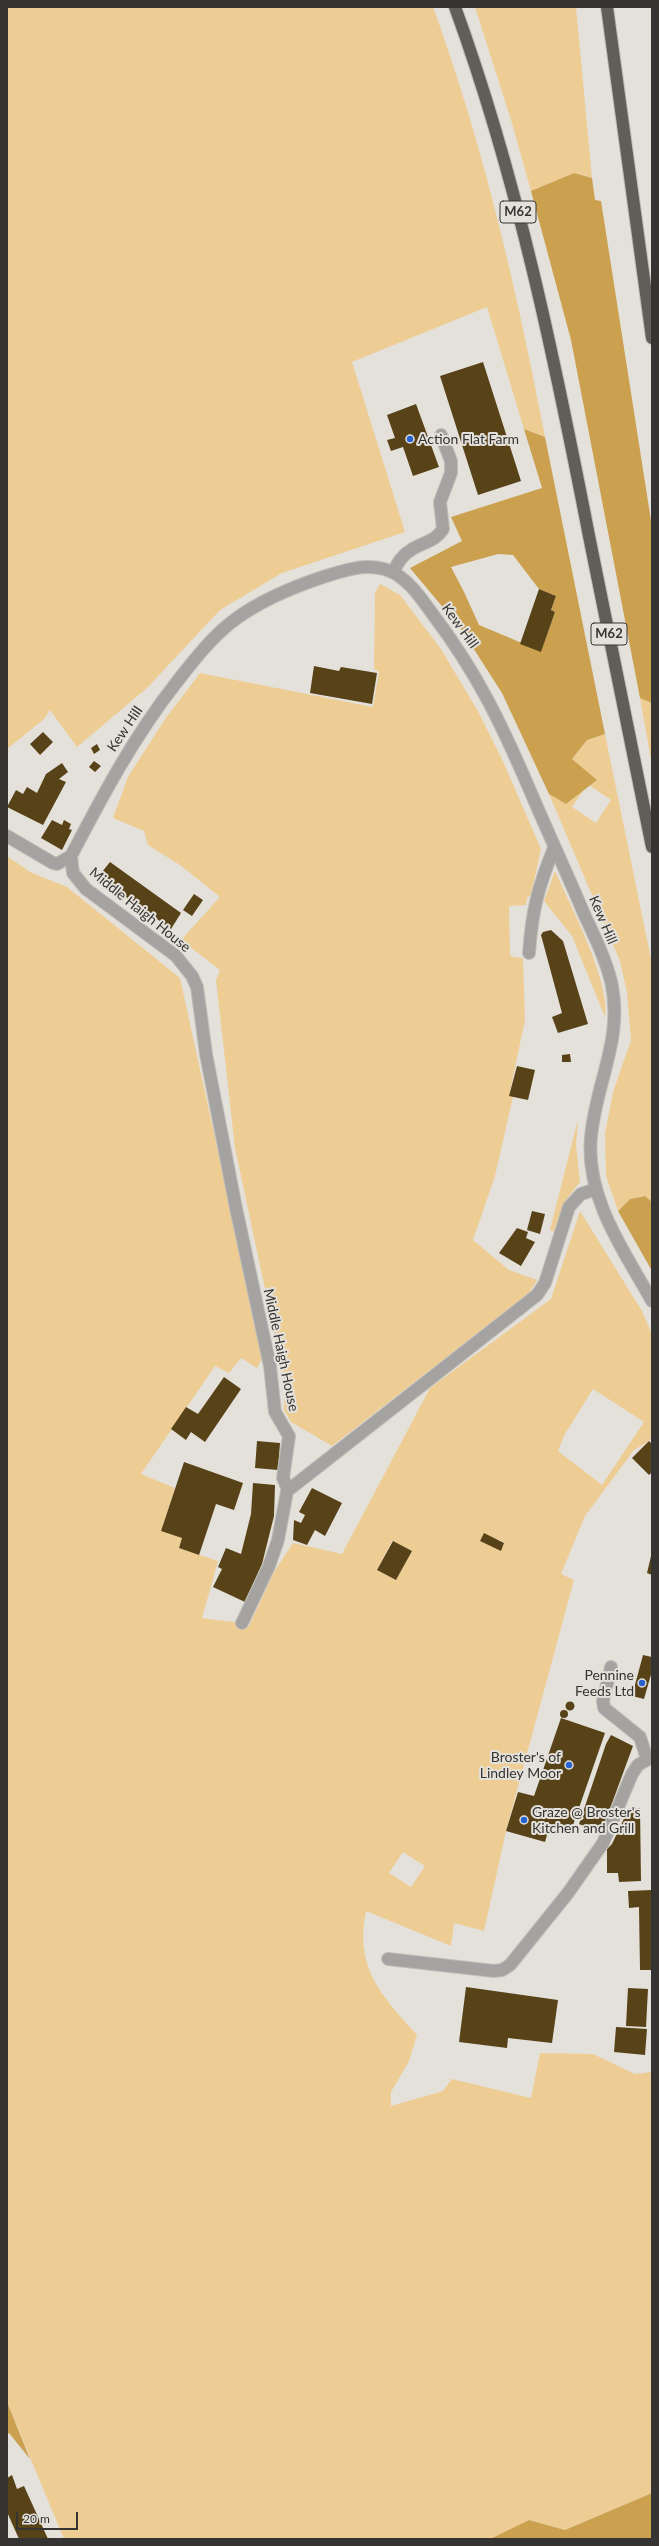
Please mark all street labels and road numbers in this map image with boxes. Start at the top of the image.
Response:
road number: M62 [500,201,536,223]
street label: Kew Hill [438,600,482,652]
road number: M62 [591,623,627,645]
street label: Kew Hill [104,703,146,755]
street label: Middle Haigh House [86,864,194,956]
street label: Kew Hill [585,893,621,947]
street label: Middle Haigh House [260,1287,302,1413]

